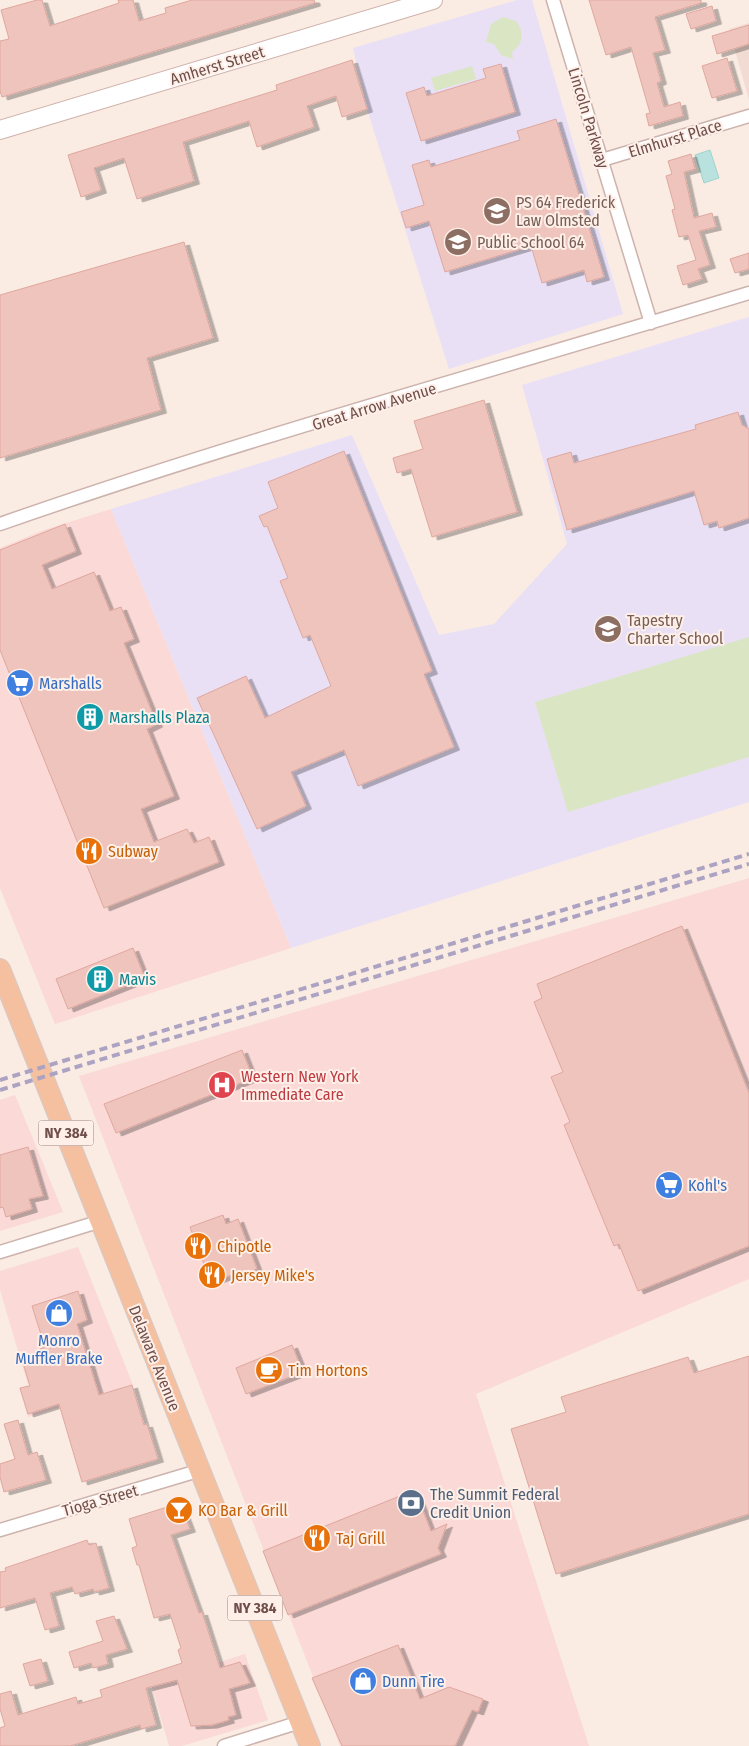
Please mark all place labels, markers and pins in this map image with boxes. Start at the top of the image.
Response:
place label: PS 64 Frederick Law Olmsted [516,193,616,230]
school or university icon: PS 64 Frederick Law Olmsted [482,196,512,226]
school or university icon: Public School 64 [443,227,473,257]
place label: Public School 64 [477,233,585,252]
place label: Tapestry Charter School [627,611,723,648]
school or university icon: Tapestry Charter School [593,614,623,644]
supermarket icon: Marshalls [5,668,35,698]
place label: Marshalls [39,674,102,693]
building icon: Marshalls Plaza [75,702,105,732]
place label: Marshalls Plaza [109,708,210,727]
restaurant icon: Subway [74,836,104,866]
place label: Subway [108,842,159,861]
building icon: Mavis [85,964,115,994]
place label: Mavis [119,970,156,989]
place label: Western New York Immediate Care [241,1067,359,1104]
hospital icon: Western New York Immediate Care [207,1070,237,1100]
supermarket icon: Kohl's [654,1170,684,1200]
place label: Kohl's [688,1176,727,1195]
restaurant icon: Chipotle [183,1231,213,1261]
place label: Chipotle [217,1237,272,1256]
restaurant icon: Jersey Mike's [197,1260,227,1290]
place label: Jersey Mike's [231,1266,315,1285]
shop icon: Monro Muffler Brake [44,1298,74,1328]
place label: Monro Muffler Brake [15,1331,103,1368]
cafe icon: Tim Hortons [254,1355,284,1385]
place label: Tim Hortons [288,1361,368,1380]
place label: The Summit Federal Credit Union [430,1485,559,1522]
bank icon: The Summit Federal Credit Union [396,1488,426,1518]
bar icon: KO Bar & Grill [164,1495,194,1525]
place label: KO Bar & Grill [198,1501,288,1520]
restaurant icon: Taj Grill [302,1523,332,1553]
place label: Taj Grill [336,1529,385,1548]
shop icon: Dunn Tire [348,1666,378,1696]
place label: Dunn Tire [382,1672,445,1691]

